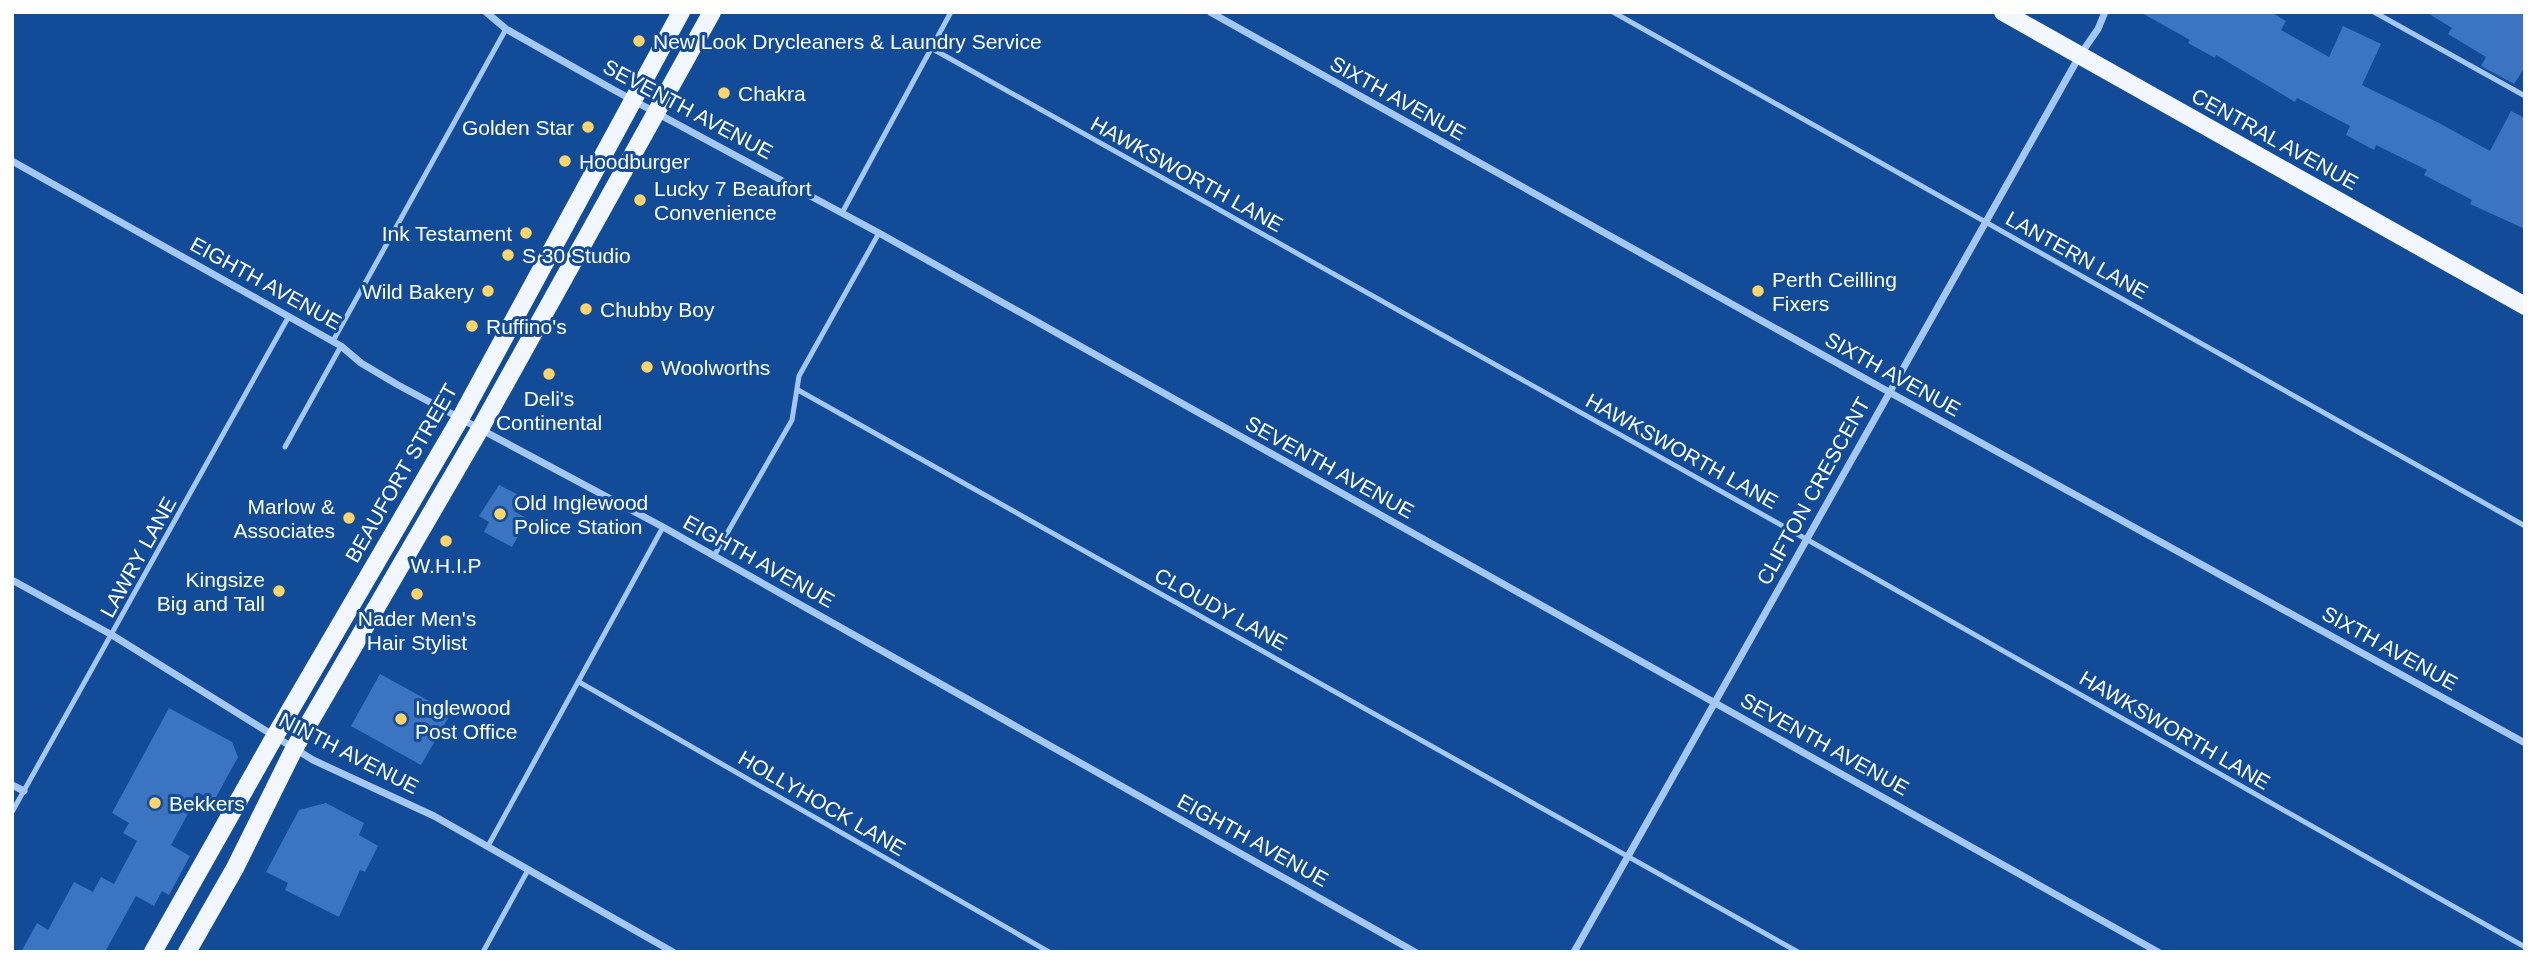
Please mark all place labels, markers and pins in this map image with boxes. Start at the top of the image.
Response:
place label: New Look Drycleaners & Laundry Service [653,30,1042,53]
marker: New Look Drycleaners & Laundry Service [631,33,647,49]
place label: Chakra [738,82,806,105]
marker: Chakra [716,85,732,101]
place label: Golden Star [462,116,574,139]
marker: Golden Star [580,119,596,135]
place label: Hoodburger [579,150,690,173]
marker: Hoodburger [557,153,573,169]
place label: Lucky 7 Beaufort Convenience [654,177,812,224]
marker: Lucky 7 Beaufort Convenience [632,192,648,208]
place label: Ink Testament [382,222,512,245]
marker: Ink Testament [518,225,534,241]
place label: S 30 Studio [522,244,631,267]
marker: S 30 Studio [500,247,516,263]
place label: Perth Ceilling Fixers [1772,268,1897,315]
place label: Wild Bakery [362,280,474,303]
marker: Wild Bakery [480,283,496,299]
marker: Perth Ceilling Fixers [1750,283,1766,299]
place label: Chubby Boy [600,298,715,321]
marker: Chubby Boy [578,301,594,317]
place label: Ruffino's [486,315,567,338]
marker: Ruffino's [464,318,480,334]
place label: Woolworths [661,356,770,379]
marker: Woolworths [639,359,655,375]
marker: Deli's Continental [541,366,557,382]
place label: Deli's Continental [496,387,602,434]
place label: Old Inglewood Police Station [514,491,648,538]
place label: Marlow & Associates [233,495,335,542]
marker: Old Inglewood Police Station [492,506,508,522]
marker: Marlow & Associates [341,510,357,526]
marker: W.H.I.P [438,533,454,549]
place label: W.H.I.P [410,554,482,577]
place label: Kingsize Big and Tall [157,568,265,615]
marker: Kingsize Big and Tall [271,583,287,599]
marker: Nader Men's Hair Stylist [409,586,425,602]
place label: Nader Men's Hair Stylist [358,607,476,654]
place label: Inglewood Post Office [415,696,517,743]
marker: Inglewood Post Office [393,711,409,727]
place label: Bekkers [169,792,245,815]
marker: Bekkers [147,795,163,811]

